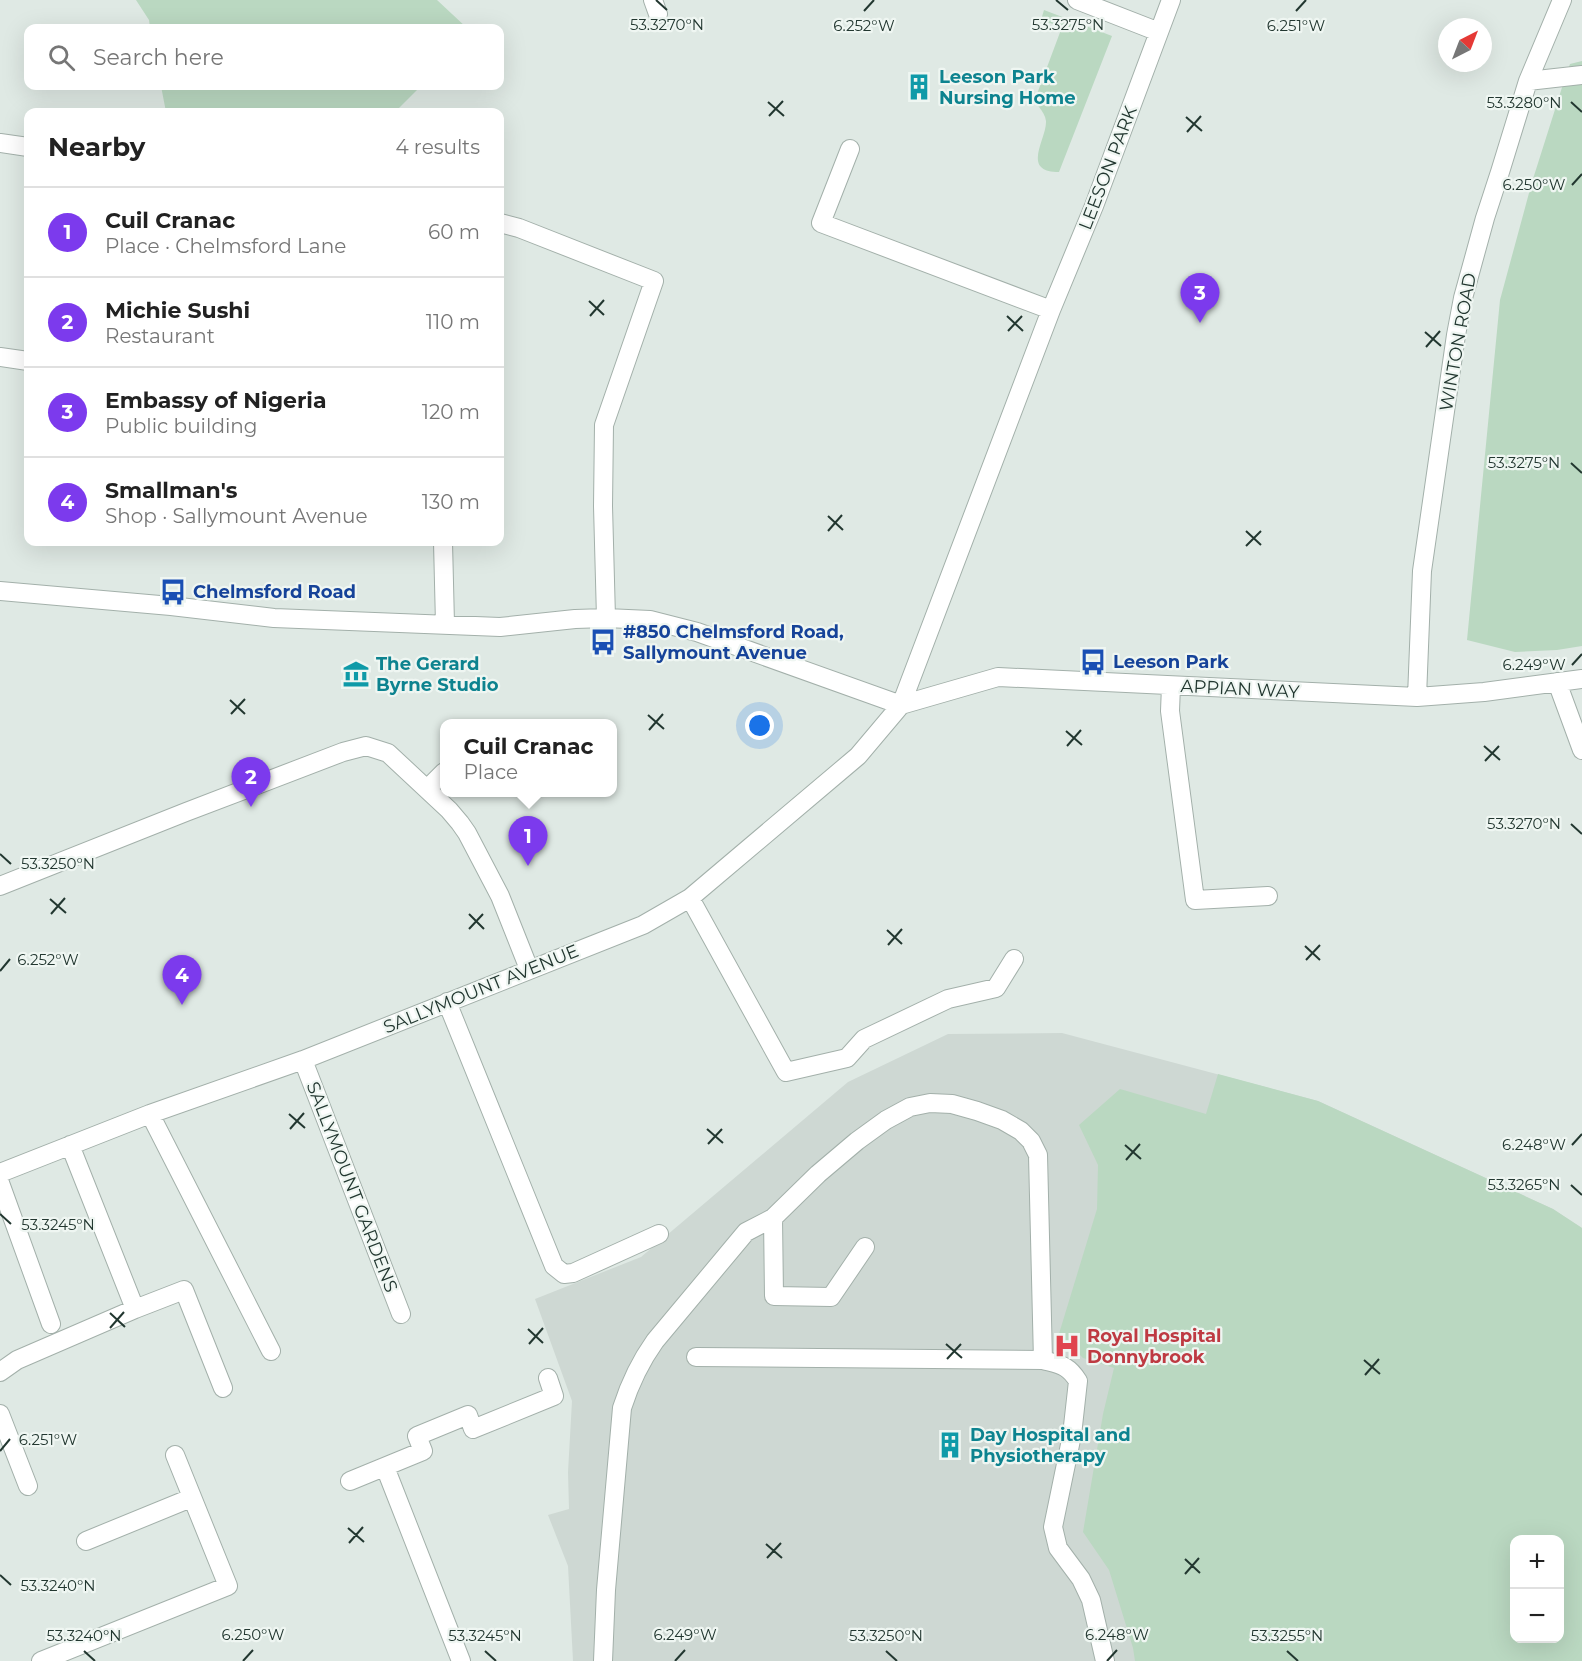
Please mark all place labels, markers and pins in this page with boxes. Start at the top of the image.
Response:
place label: Leeson Park Nursing Home [939,66,1076,109]
building icon: Leeson Park Nursing Home [904,72,934,102]
pin: 3 [1180,274,1220,323]
bus stop icon: Chelmsford Road [158,577,188,607]
place label: Chelmsford Road [193,581,356,603]
place label: #850 Chelmsford Road, Sallymount Avenue [623,621,844,664]
bus stop icon: #850 Chelmsford Road, Sallymount Avenue [588,627,618,657]
bus stop icon: Leeson Park [1078,647,1108,677]
place label: Leeson Park [1113,651,1229,673]
place label: The Gerard Byrne Studio [376,653,499,696]
museum icon: The Gerard Byrne Studio [341,659,371,689]
pin: 2 [232,758,270,807]
pin: 1 [508,816,548,866]
pin: 4 [162,956,201,1005]
place label: Royal Hospital Donnybrook [1087,1325,1222,1368]
hospital icon: Royal Hospital Donnybrook [1052,1331,1082,1361]
place label: Day Hospital and Physiotherapy [970,1424,1131,1467]
building icon: Day Hospital and Physiotherapy [935,1430,965,1460]

